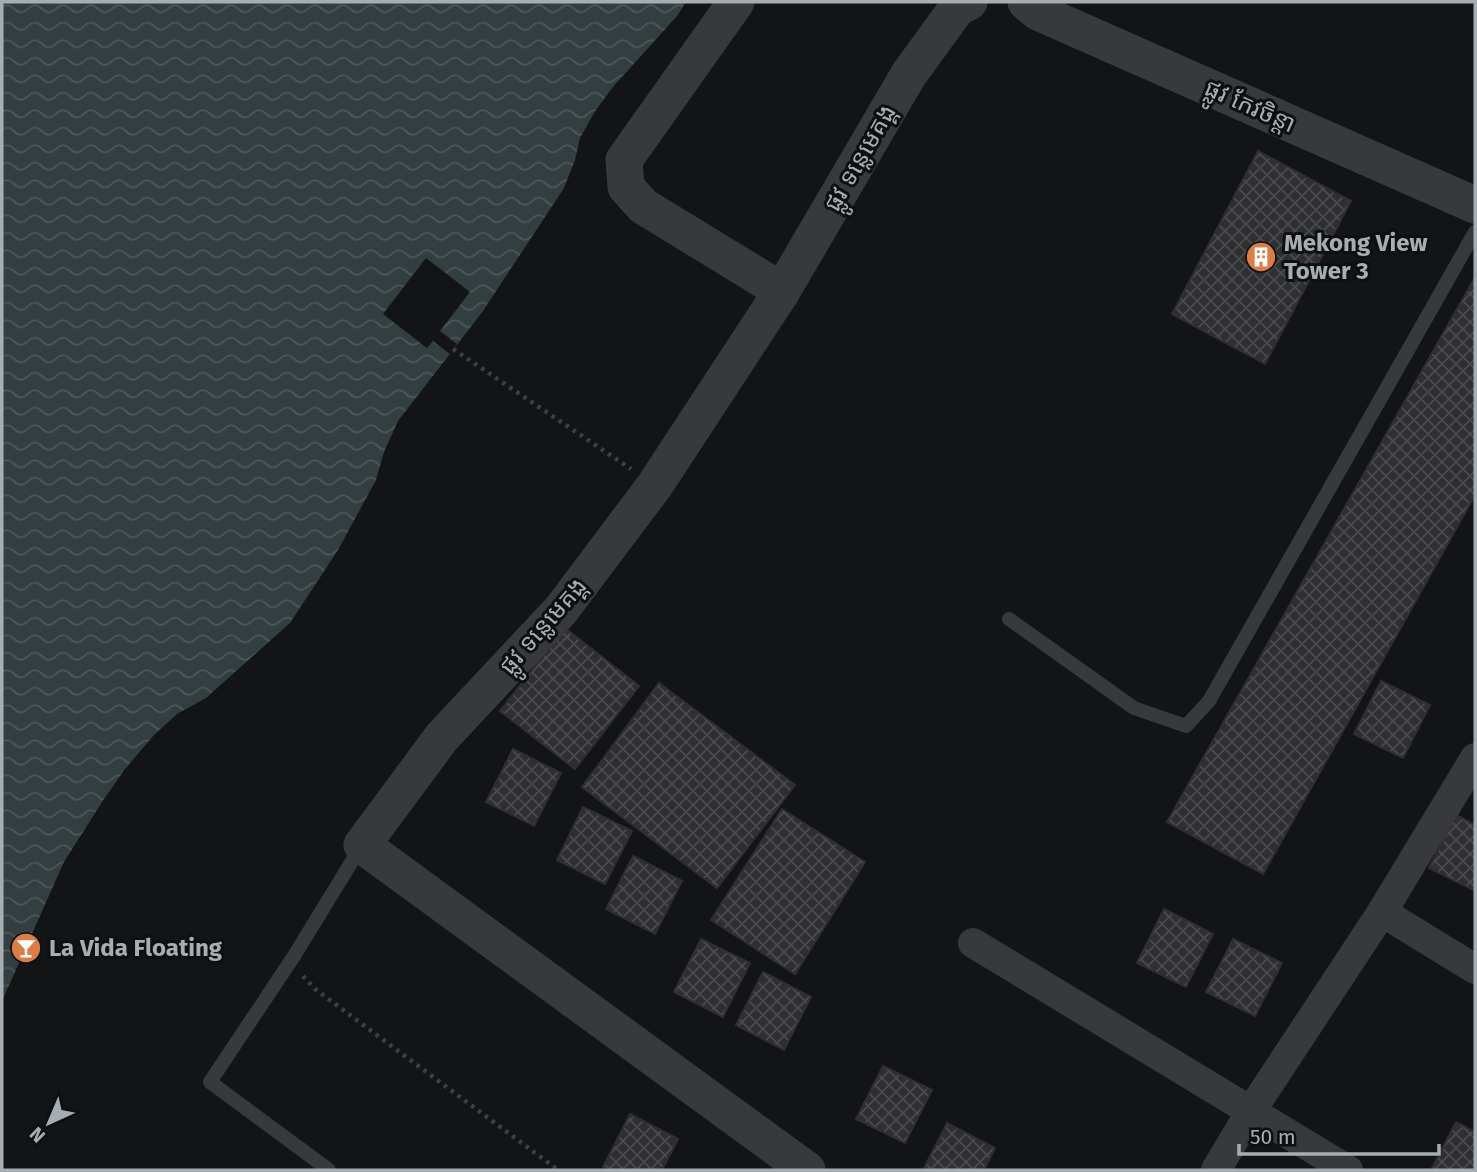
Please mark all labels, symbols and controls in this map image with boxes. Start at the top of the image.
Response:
street label: ផ្លូវ កែវចិន្តា [1197,74,1300,146]
street label: ផ្លូវ ទន្លេមេគង្គ [818,100,909,220]
place label: Mekong View Tower 3 [1284,229,1428,285]
building icon: Mekong View Tower 3 [1244,240,1278,274]
street label: ផ្លូវ ទន្លេមេគង្គ [494,572,599,685]
bar icon: La Vida Floating [9,931,43,965]
place label: La Vida Floating [49,934,223,962]
north arrow [14,1088,84,1158]
scale bar [1239,1112,1438,1156]
text: N [25,1122,50,1148]
text: 50 m [1250,1124,1296,1150]

